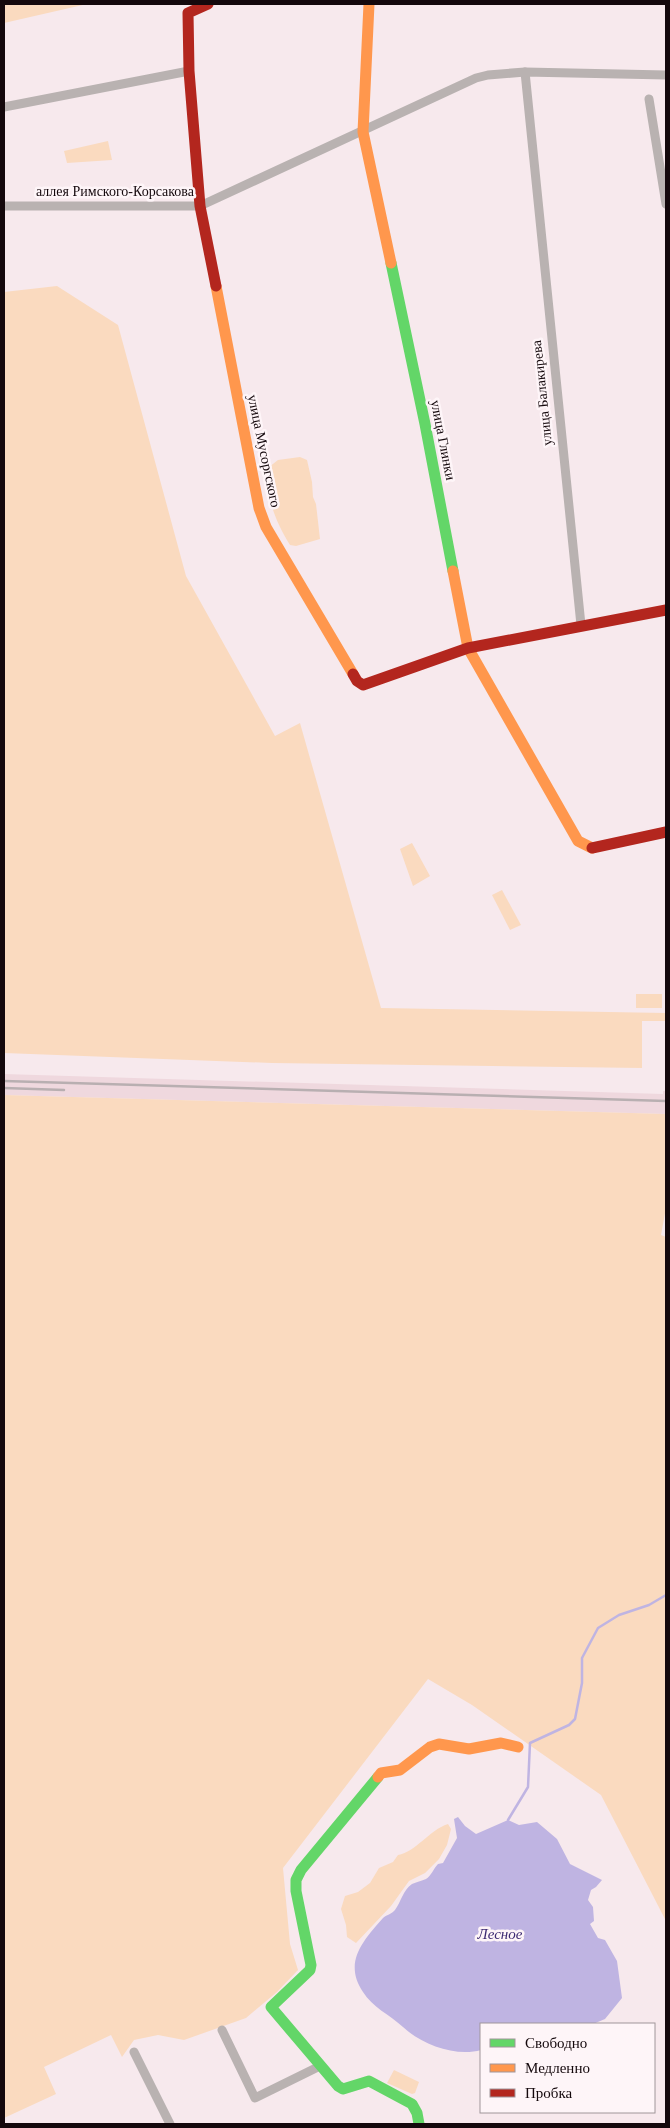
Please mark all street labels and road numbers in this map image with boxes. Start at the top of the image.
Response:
street label: аллея Римского-Корсакова [36,184,195,199]
street label: улица Балакирева [529,339,555,446]
street label: улица Мусоргского [245,393,283,509]
street label: улица Глинки [428,399,458,482]

